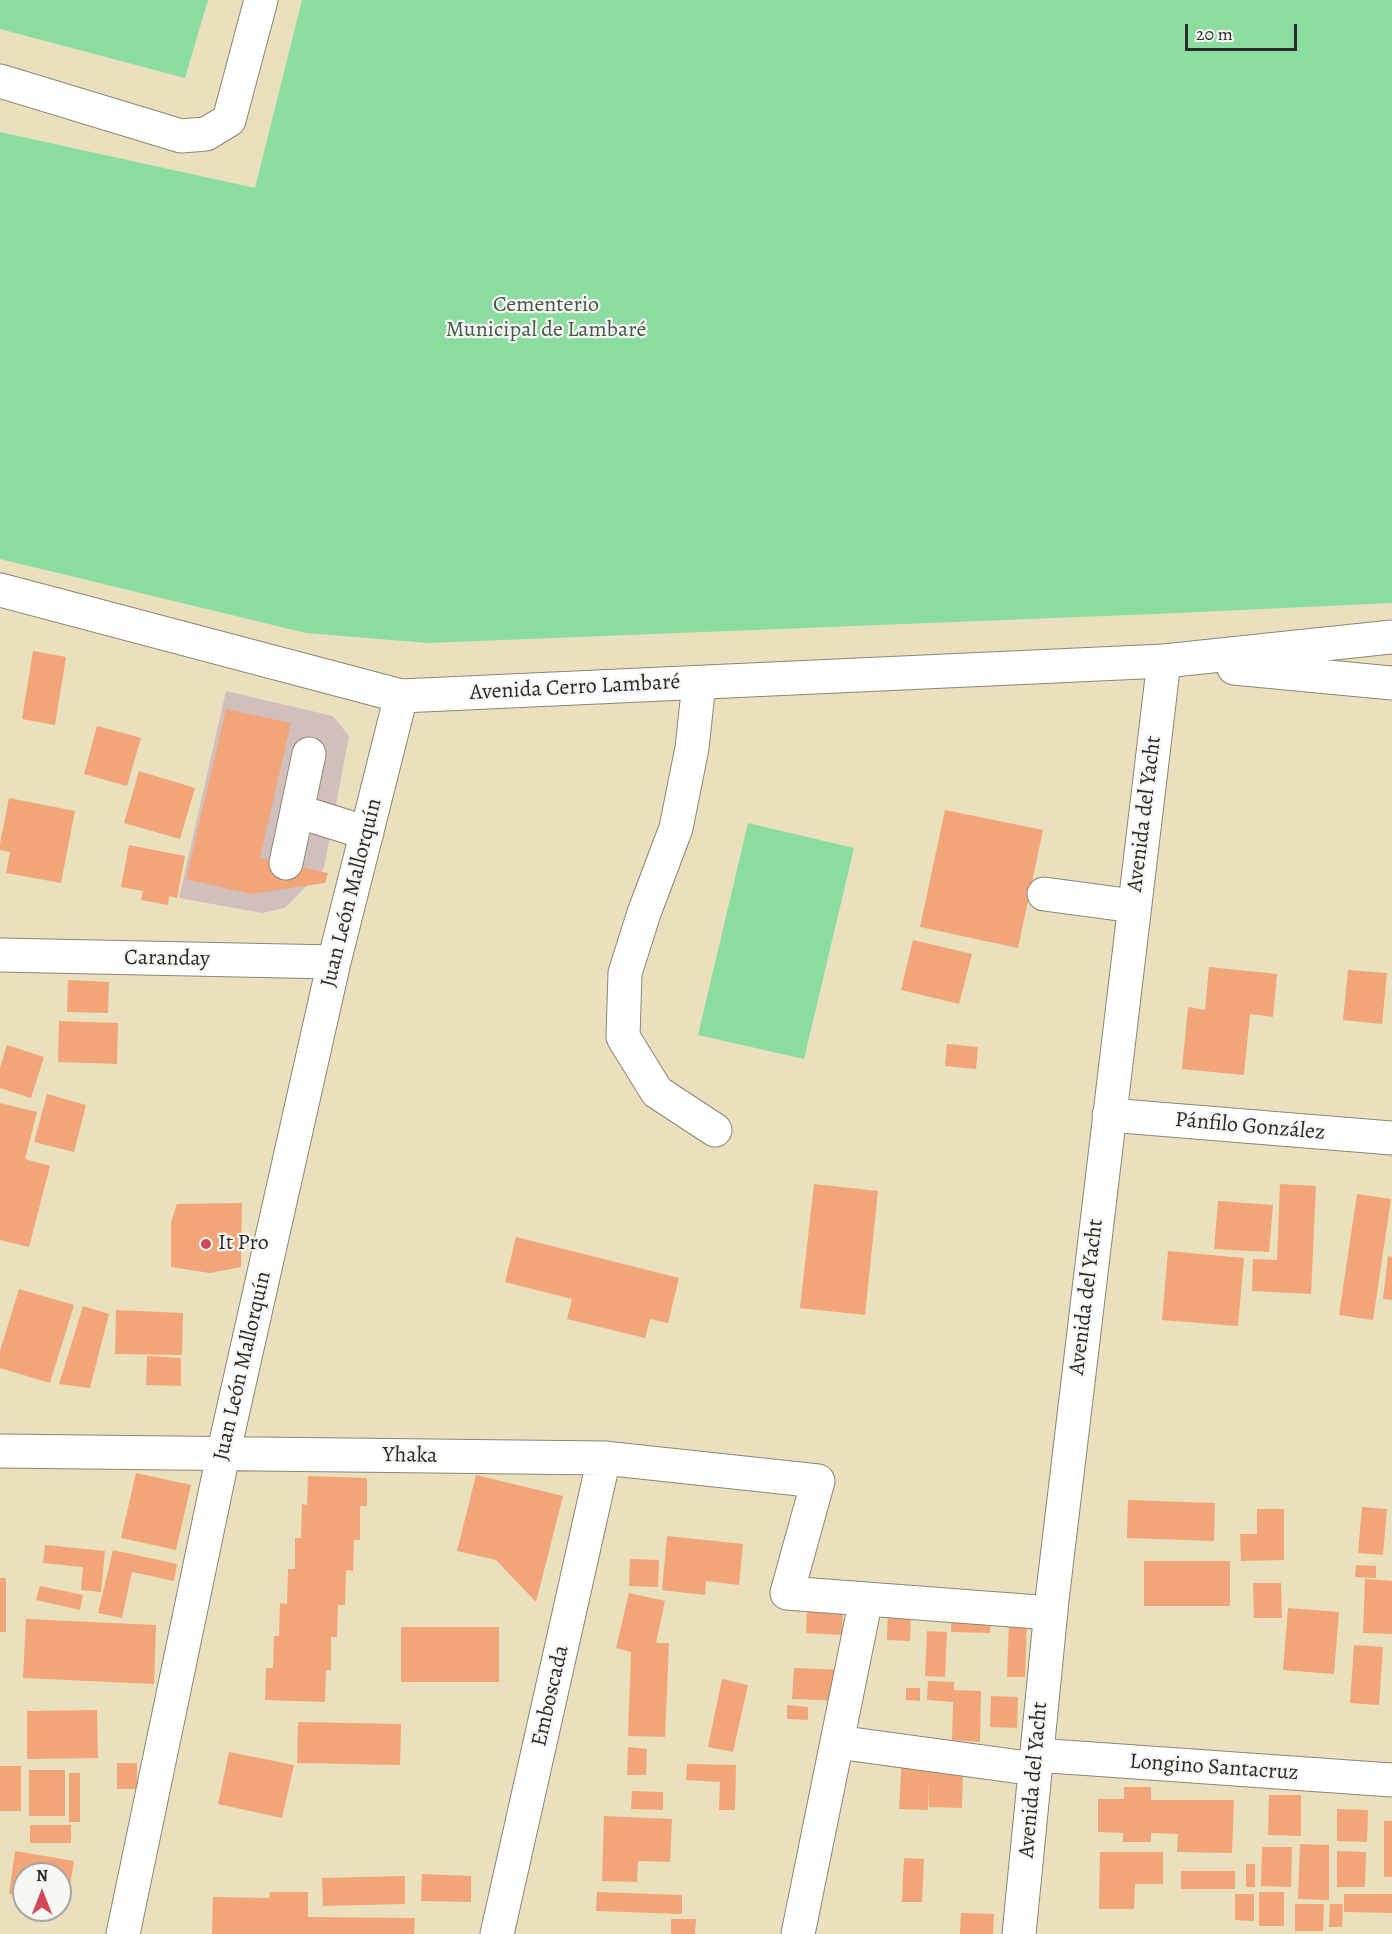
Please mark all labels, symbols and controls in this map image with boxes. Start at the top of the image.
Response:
scale bar [1188,12,1300,50]
text: 20 m [1196,22,1233,46]
park label: Cementerio Municipal de Lambaré [446,293,646,344]
street label: Avenida Cerro Lambaré [469,669,681,707]
street label: Avenida del Yacht [1122,735,1168,893]
street label: Juan León Mallorquín [316,796,388,990]
street label: Caranday [124,945,210,973]
street label: Pánfilo González [1174,1107,1326,1147]
street label: Avenida del Yacht [1064,1218,1110,1376]
place label: It Pro [218,1231,269,1257]
marker: It Pro [199,1237,213,1251]
street label: Juan León Mallorquín [208,1269,278,1463]
street label: Yhaka [382,1442,438,1470]
street label: Emboscada [527,1643,575,1749]
street label: Avenida del Yacht [1014,1701,1054,1859]
street label: Longino Santacruz [1128,1749,1300,1787]
north arrow [12,1862,72,1922]
text: N [36,1865,48,1887]

